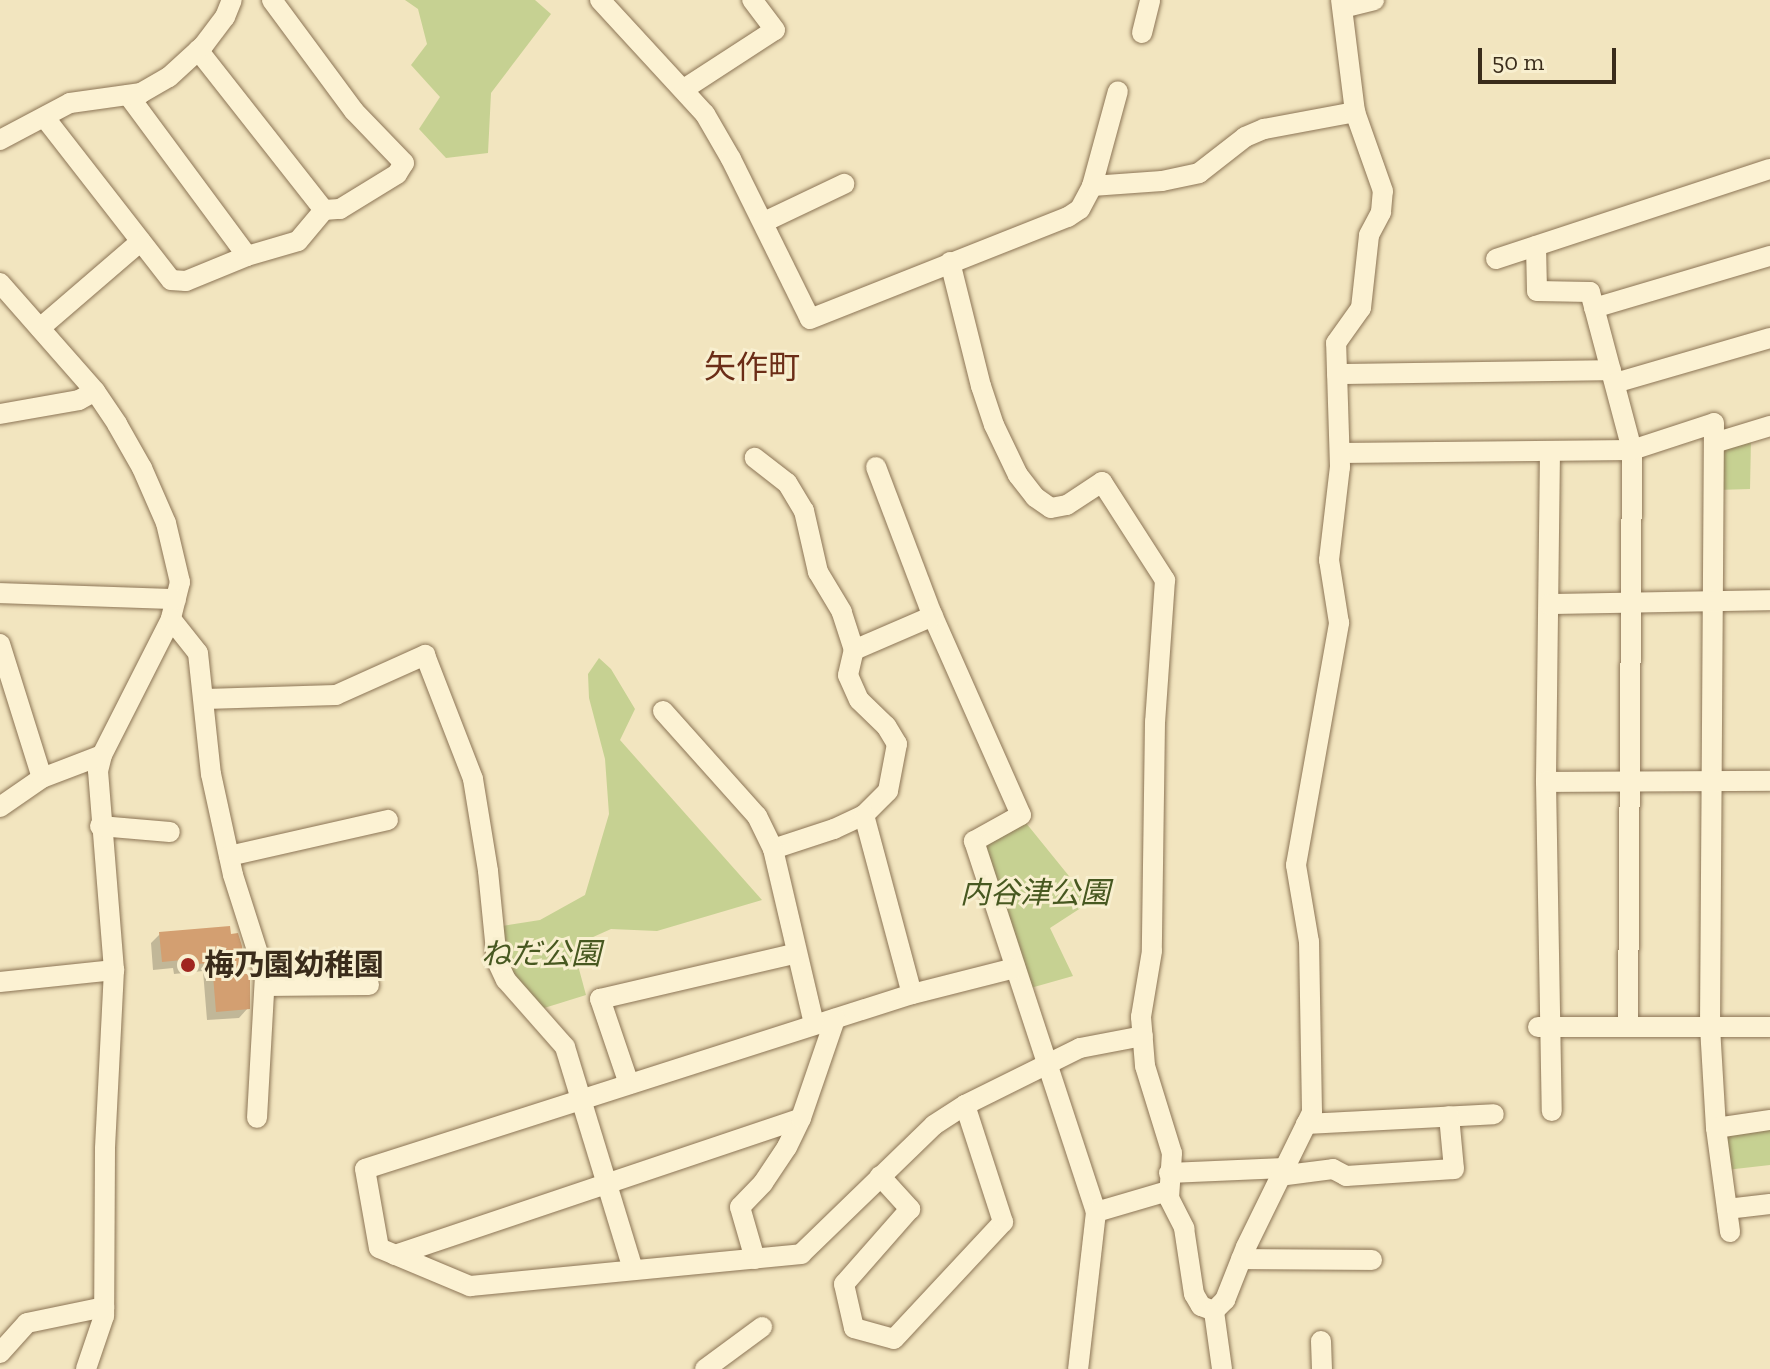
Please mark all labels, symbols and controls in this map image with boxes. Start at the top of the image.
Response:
scale bar [1482,32,1620,82]
text: 50 m [1492,47,1544,76]
district label: 矢作町 [704,348,800,386]
park label: 内谷津公園 [960,875,1110,911]
park label: ねだ公園 [481,936,601,972]
place label: 梅乃園幼稚園 [204,947,384,983]
marker: 梅乃園幼稚園 [179,956,197,974]

